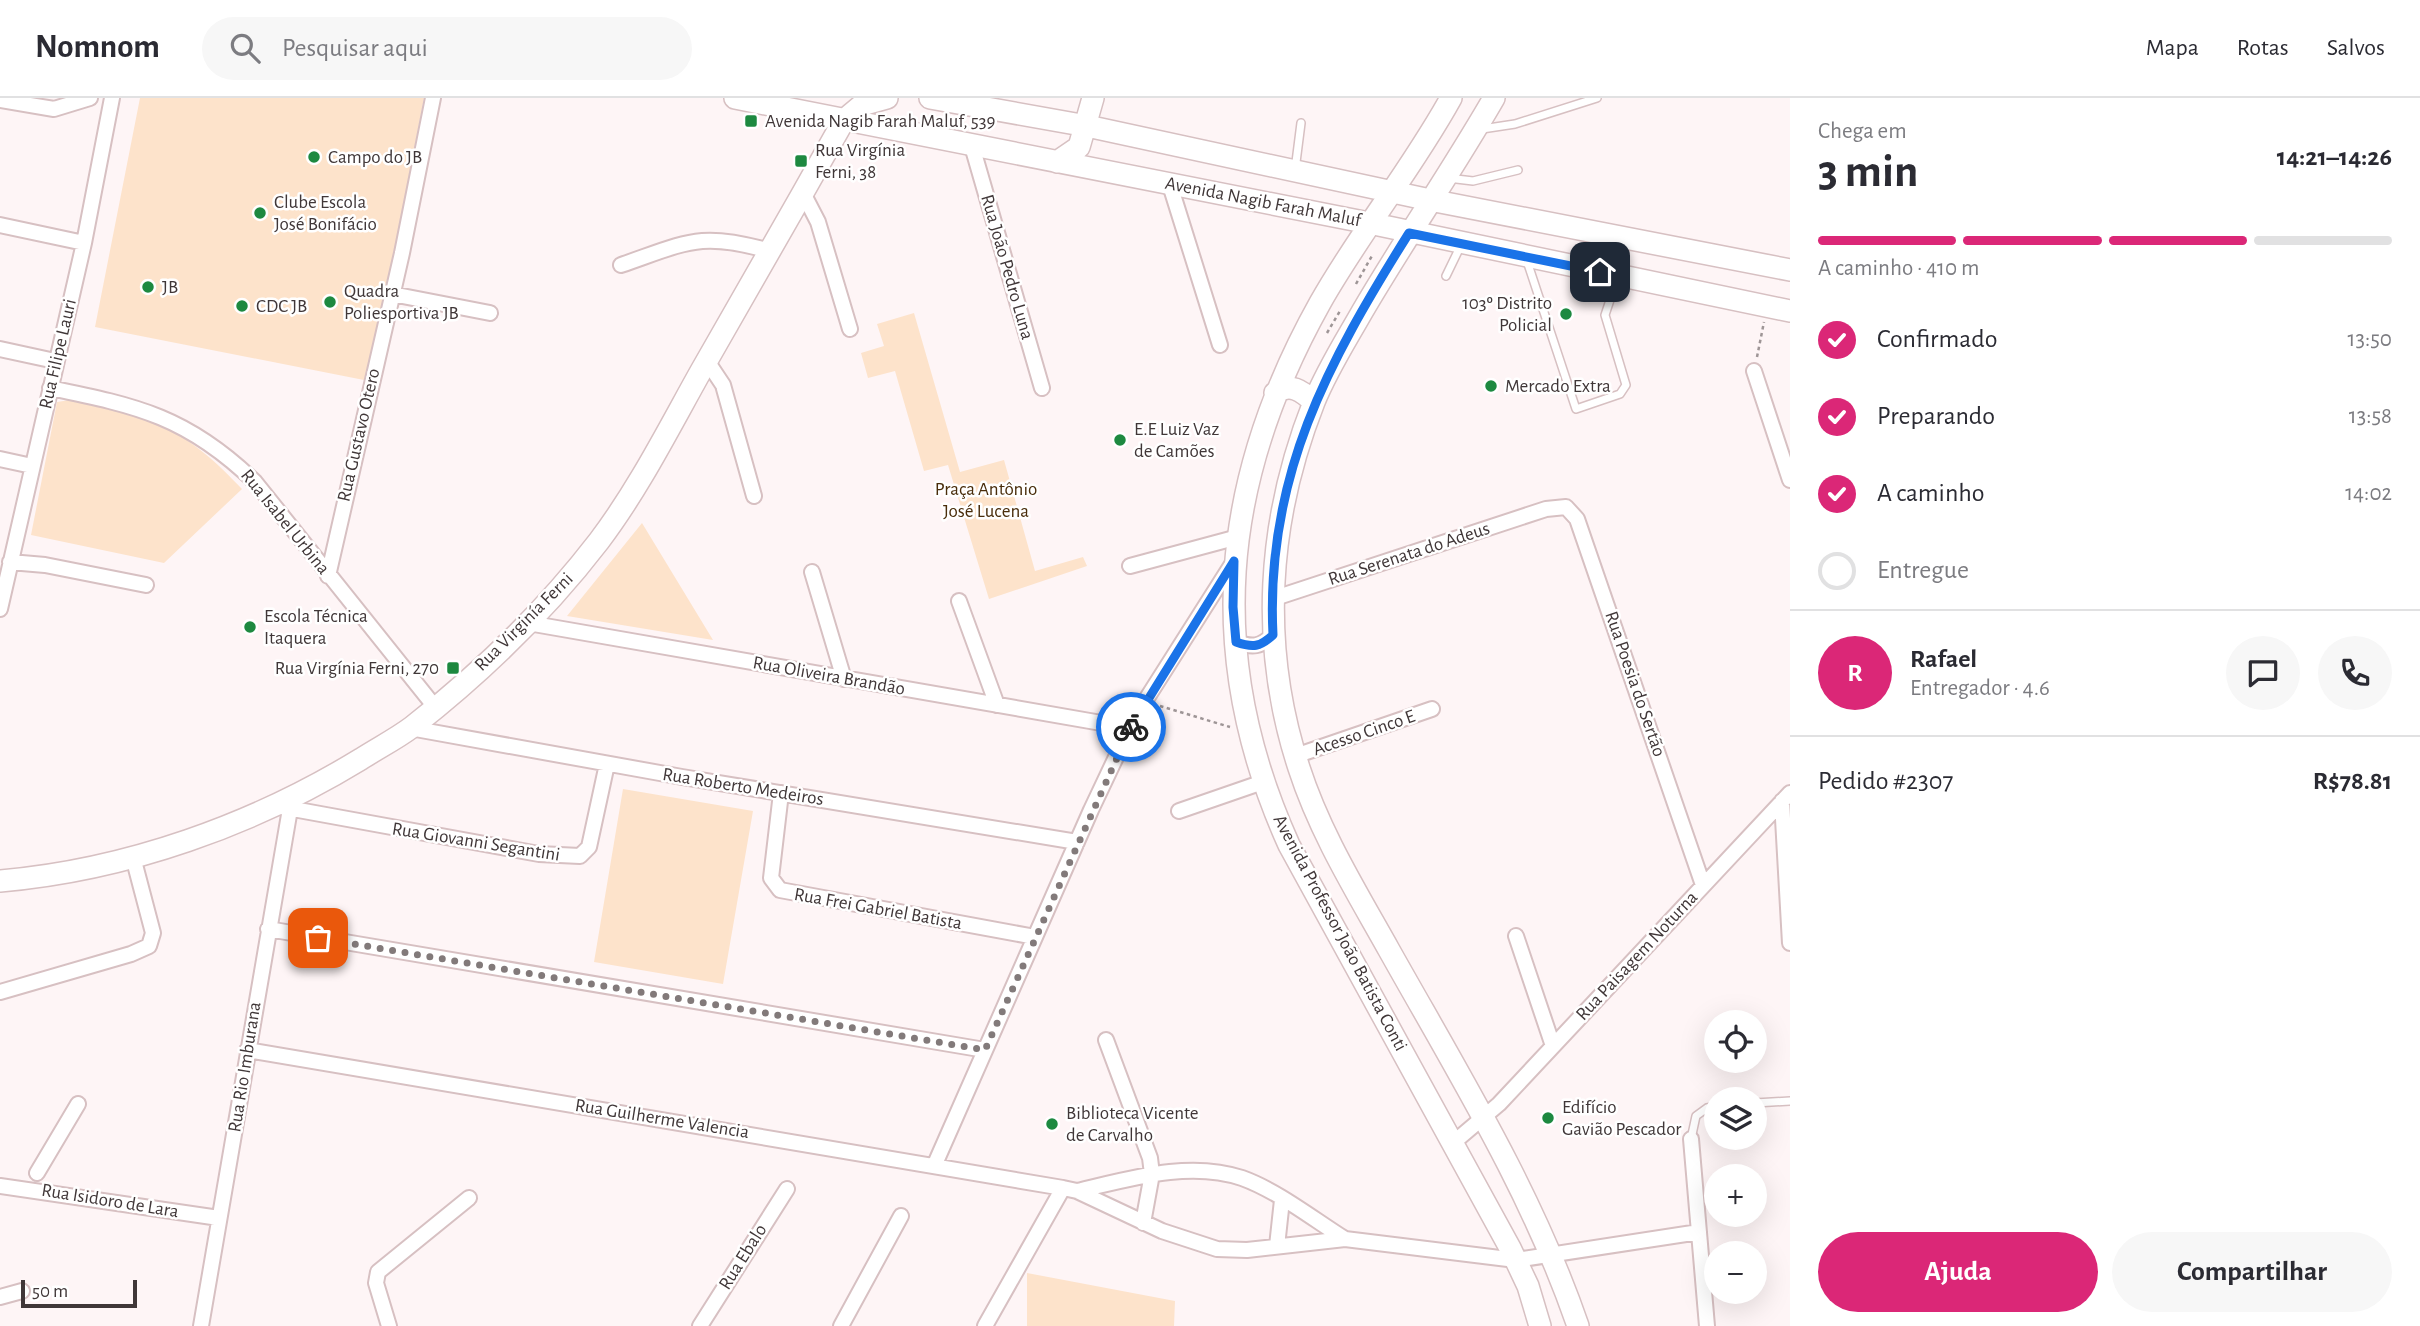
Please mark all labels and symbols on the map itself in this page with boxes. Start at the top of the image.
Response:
place label: Avenida Nagib Farah Maluf, 539 [765,112,995,131]
marker: Avenida Nagib Farah Maluf, 539 [743,113,759,129]
place label: Rua Virgínia Ferni, 38 [815,141,905,182]
place label: Campo do JB [328,148,422,167]
marker: Campo do JB [306,149,322,165]
marker: Rua Virgínia Ferni, 38 [793,153,809,169]
street label: Avenida Nagib Farah Maluf [1164,174,1364,231]
street label: Rua João Pedro Luna [977,192,1037,342]
place label: Clube Escola José Bonifácio [274,193,377,234]
marker: Clube Escola José Bonifácio [252,205,268,221]
pin [1570,242,1630,302]
place label: JB [162,278,178,297]
marker: JB [140,279,156,295]
place label: Quadra Poliesportiva JB [344,282,459,323]
marker: Quadra Poliesportiva JB [322,294,338,310]
place label: 103º Distrito Policial [1462,294,1552,335]
street label: Rua Filipe Lauri [36,297,80,411]
place label: CDC JB [256,297,307,316]
marker: CDC JB [234,298,250,314]
marker: 103º Distrito Policial [1558,306,1574,322]
street label: Rua Gustavo Otero [334,366,384,504]
place label: Mercado Extra [1505,377,1611,396]
marker: Mercado Extra [1483,378,1499,394]
place label: E.E Luiz Vaz de Camões [1134,420,1219,461]
marker: E.E Luiz Vaz de Camões [1112,432,1128,448]
street label: Rua Isabel Urbina [237,466,333,578]
park label: Praça Antônio José Lucena [935,480,1037,521]
street label: Rua Serenata do Adeus [1326,519,1492,589]
street label: Rua Virginía Ferni [471,569,577,675]
place label: Escola Técnica Itaquera [264,607,368,648]
street label: Rua Poesia do Sertão [1601,609,1669,759]
marker: Escola Técnica Itaquera [242,619,258,635]
street label: Rua Oliveira Brandão [751,653,907,699]
place label: Rua Virgínia Ferni, 270 [275,659,439,678]
marker: Rua Virgínia Ferni, 270 [445,660,461,676]
courier [1096,692,1166,762]
street label: Acesso Cinco E [1311,707,1417,759]
street label: Rua Roberto Medeiros [661,765,825,809]
street label: Avenida Professor João Batista Conti [1270,812,1410,1054]
street label: Rua Giovanni Segantini [391,819,561,865]
street label: Rua Frei Gabriel Batista [792,885,964,933]
street label: Rua Paisagem Noturna [1572,888,1702,1024]
pin [288,908,348,968]
street label: Rua Rio Imburana [225,1000,265,1134]
street label: Rua Guilherme Valencia [574,1096,751,1142]
place label: Edifício Gavião Pescador [1562,1098,1681,1139]
place label: Biblioteca Vicente de Carvalho [1066,1104,1199,1145]
marker: Edifício Gavião Pescador [1540,1110,1556,1126]
marker: Biblioteca Vicente de Carvalho [1044,1116,1060,1132]
street label: Rua Isidoro de Lara [40,1181,180,1221]
street label: Rua Ebalo [715,1221,771,1293]
scale bar [21,1277,136,1309]

